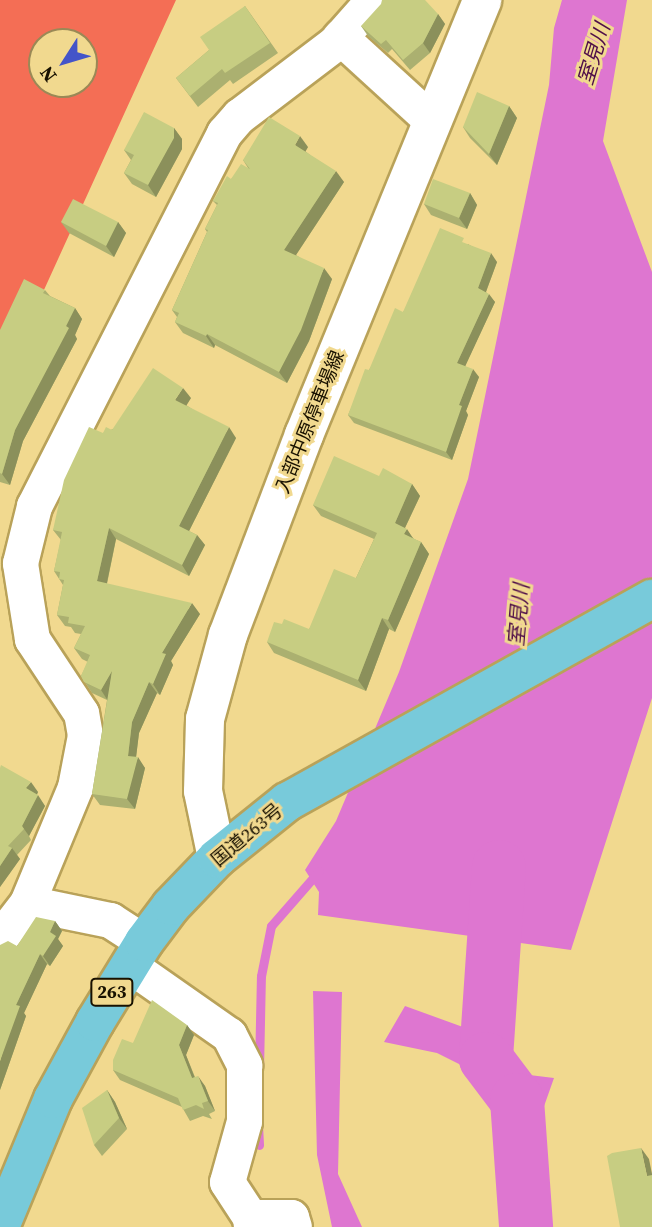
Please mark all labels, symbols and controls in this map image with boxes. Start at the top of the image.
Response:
water label: 室見川 [573,20,615,88]
north arrow [28,28,98,98]
text: N [33,61,62,88]
street label: 入部中原停車場線 [271,347,349,497]
water label: 室見川 [504,583,534,647]
street label: 国道263号 [207,799,287,871]
road number: 263 [89,978,135,1007]

